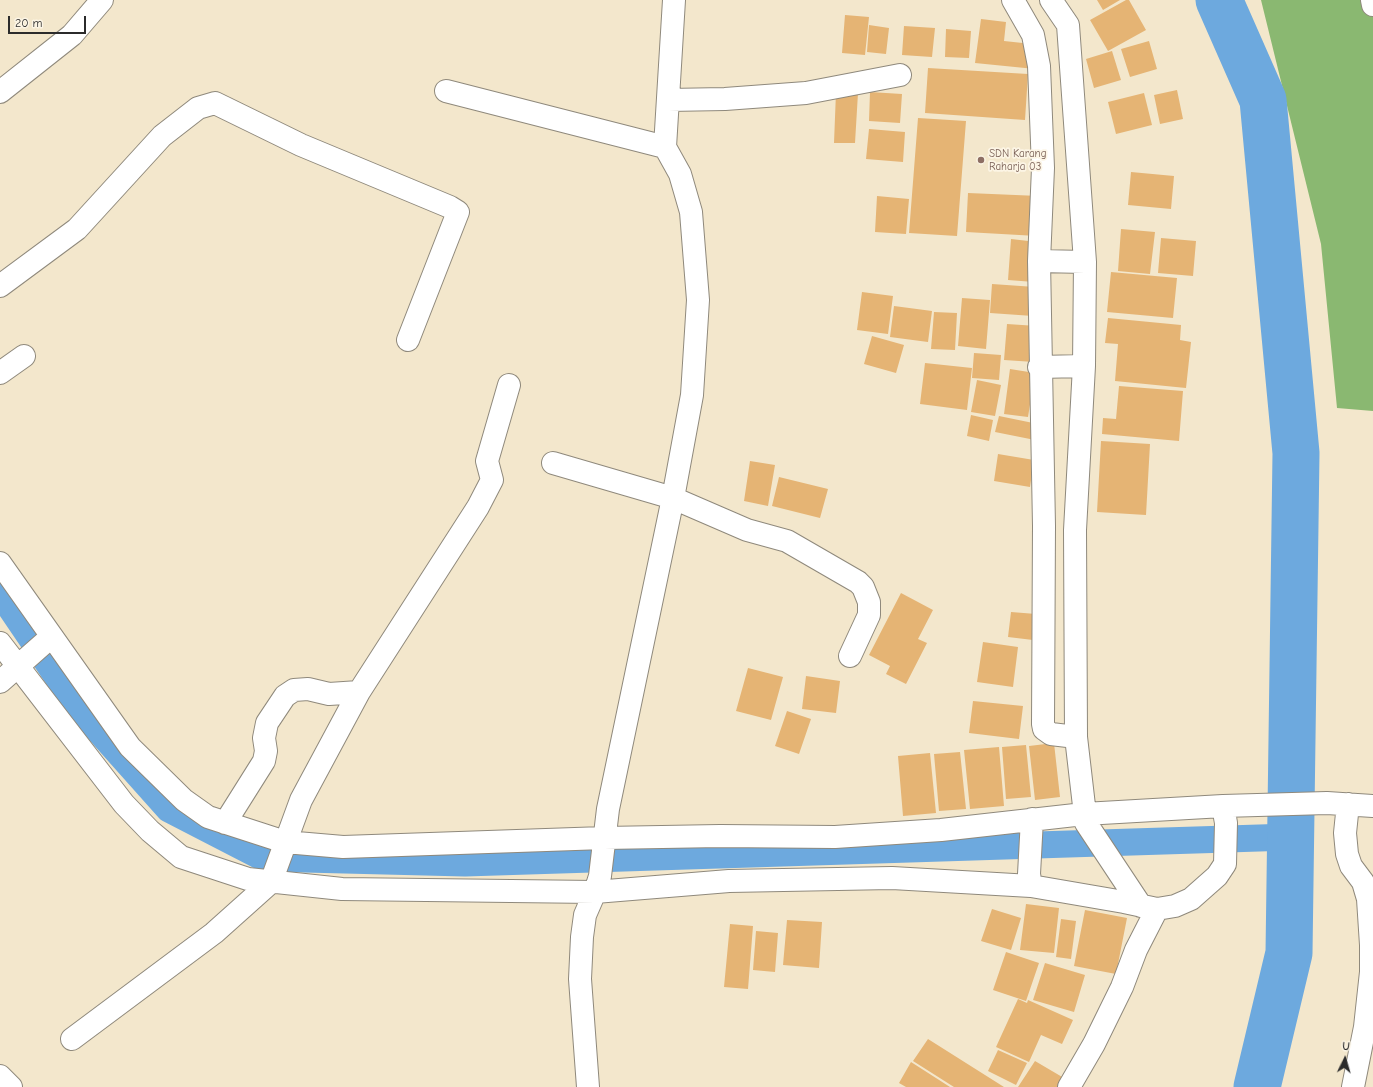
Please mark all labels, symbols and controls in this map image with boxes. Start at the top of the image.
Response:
scale bar [10,8,88,34]
text: 20 m [15,16,43,30]
place label: SDN Karang Raharja 03 [989,147,1046,173]
marker: SDN Karang Raharja 03 [976,155,986,165]
north arrow [1325,1039,1365,1079]
text: U [1342,1040,1350,1053]

